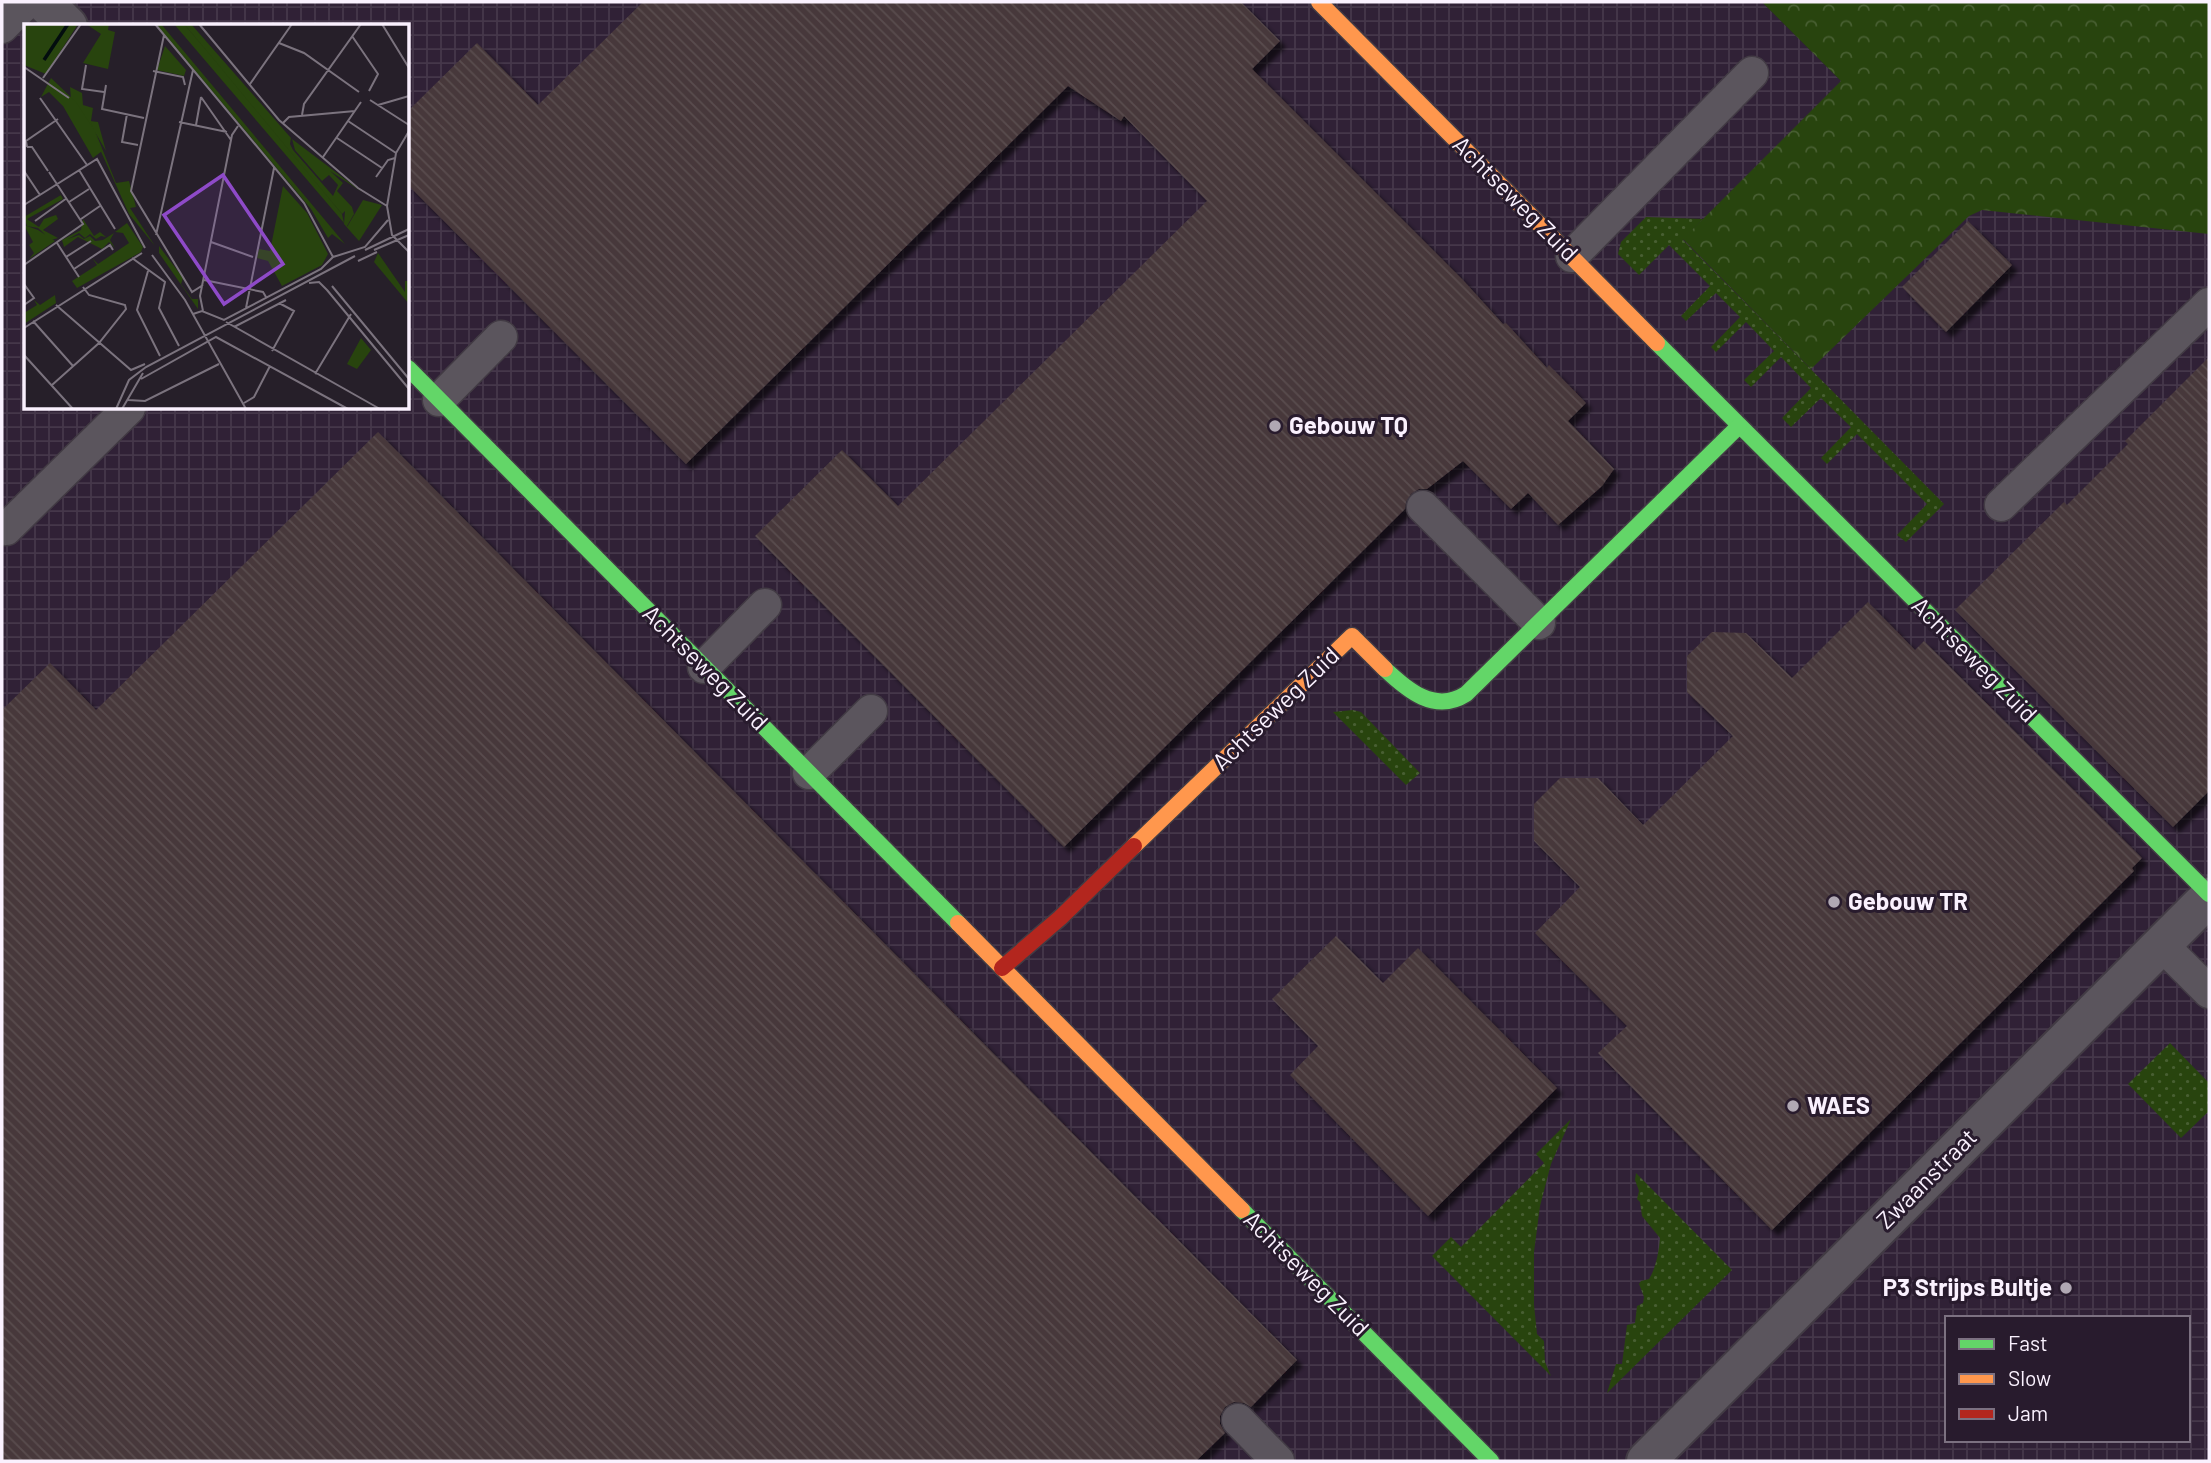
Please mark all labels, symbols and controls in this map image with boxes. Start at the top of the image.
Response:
inset map [24,24,410,410]
street label: Achtseweg Zuid [1447,129,1585,267]
place label: Gebouw TQ [1289,410,1408,439]
marker: Gebouw TQ [1267,418,1283,434]
street label: Achtseweg Zuid [1906,590,2044,728]
street label: Achtseweg Zuid [637,598,775,736]
street label: Achtseweg Zuid [1206,640,1344,776]
place label: Gebouw TR [1848,886,1968,915]
marker: Gebouw TR [1826,894,1842,910]
place label: WAES [1807,1090,1870,1119]
marker: WAES [1785,1098,1801,1114]
street label: Zwaanstraat [1870,1122,1982,1234]
street label: Achtseweg Zuid [1238,1204,1376,1342]
place label: P3 Strijps Bultje [1883,1272,2052,1301]
marker: P3 Strijps Bultje [2058,1280,2074,1296]
legend [1945,1316,2190,1442]
text: Fast [2008,1330,2048,1355]
text: Slow [2008,1365,2051,1390]
text: Jam [2008,1400,2048,1425]

